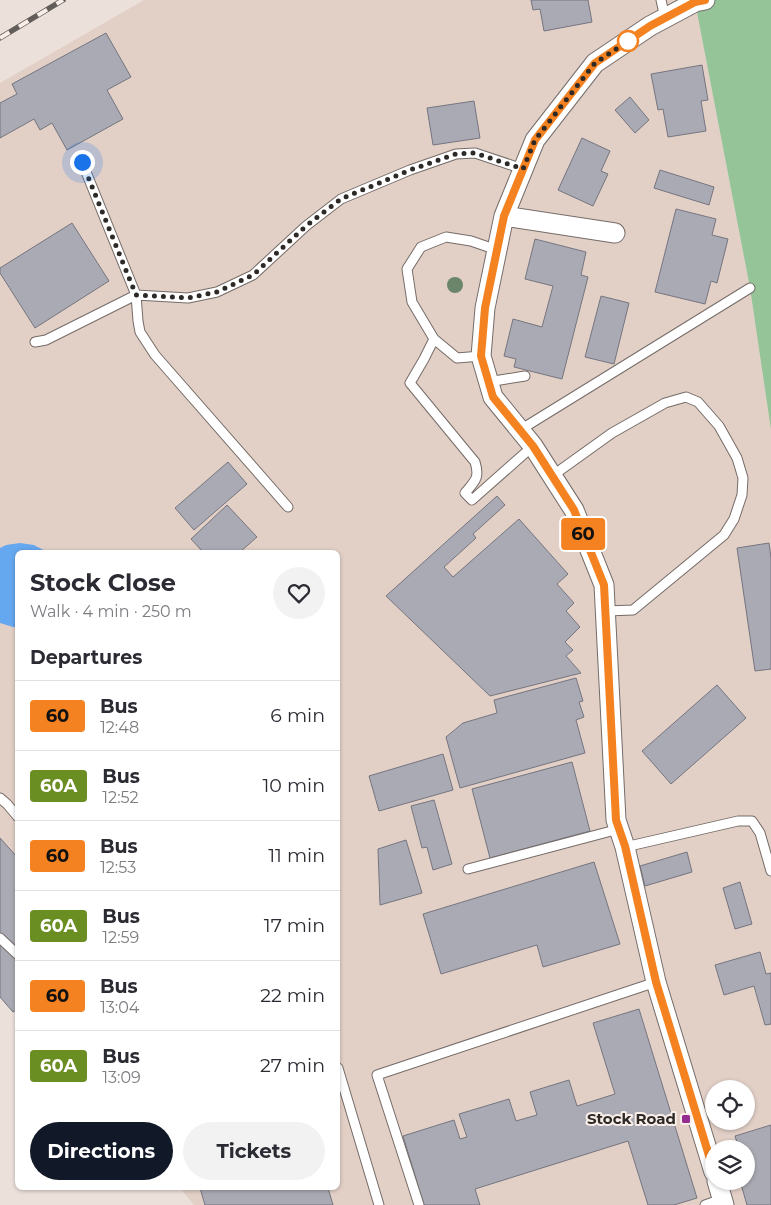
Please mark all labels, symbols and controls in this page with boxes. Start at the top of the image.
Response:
unlabelled marker [617,30,639,52]
your location [70,150,95,175]
line badge: 60 [560,518,606,550]
text: 60 [571,523,595,545]
button: heart [273,567,325,619]
text: Stock Close [30,568,176,597]
text: Walk · 4 min · 250 m [30,602,192,621]
text: Departures [30,646,142,669]
text: Bus [100,695,138,718]
text: 6 min [270,704,325,727]
text: 60 [46,705,69,727]
text: 12:48 [100,718,139,737]
text: Bus [102,765,140,788]
text: 10 min [262,774,325,797]
text: 60A [40,775,77,797]
text: 12:52 [102,788,139,807]
text: Bus [100,835,138,858]
text: 11 min [268,844,325,867]
text: 60 [46,845,69,867]
text: 12:53 [100,858,136,877]
text: Bus [102,905,140,928]
text: 17 min [264,914,325,937]
text: 60A [40,915,77,937]
text: 12:59 [102,928,139,947]
text: Bus [100,975,138,998]
text: 22 min [260,984,325,1007]
text: 60 [46,985,69,1007]
text: 13:04 [100,998,139,1017]
text: Bus [102,1045,140,1068]
text: 27 min [260,1054,325,1077]
text: 60A [40,1055,77,1077]
text: 13:09 [102,1068,141,1087]
map controls [705,1080,755,1190]
button: locate [705,1080,755,1130]
place label: Stock Road [587,1109,676,1128]
marker: Stock Road [680,1113,692,1125]
button: Directions [30,1122,173,1180]
button: Tickets [183,1122,325,1180]
button: layers [705,1140,755,1190]

